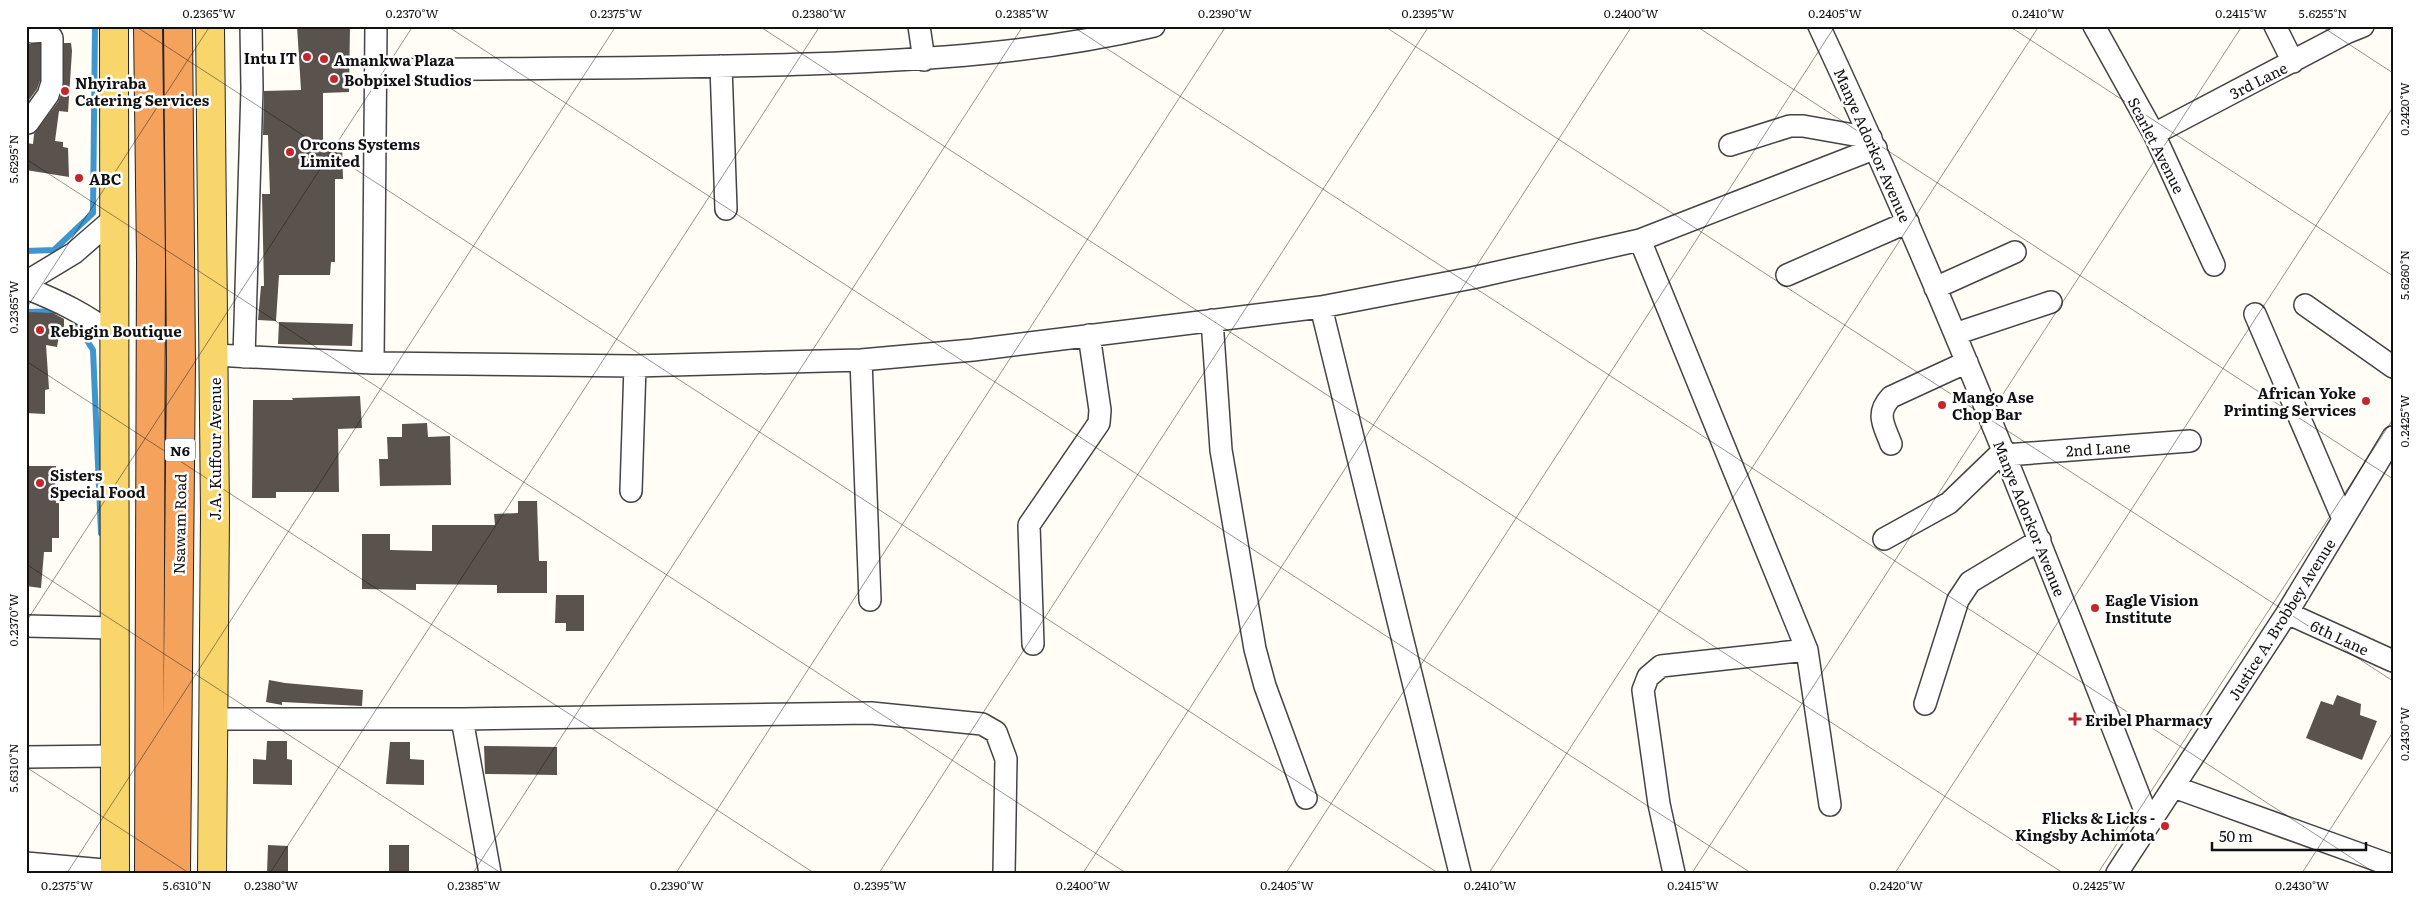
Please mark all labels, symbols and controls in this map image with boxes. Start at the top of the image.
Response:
text: 0.2365°W [182,4,236,22]
text: 0.2370°W [385,4,439,22]
text: 0.2375°W [590,4,642,22]
text: 0.2380°W [792,4,846,22]
text: 0.2385°W [995,4,1049,22]
text: 0.2390°W [1198,4,1252,22]
text: 0.2395°W [1402,4,1454,22]
text: 0.2400°W [1604,4,1658,22]
text: 0.2405°W [1808,4,1862,22]
text: 0.2410°W [2012,4,2064,22]
text: 0.2415°W [2215,4,2267,22]
text: 5.6255°N [2299,4,2347,22]
place label: Intu IT [244,46,297,69]
place label: Amankwa Plaza [334,48,455,71]
marker: Intu IT [301,51,313,63]
marker: Amankwa Plaza [318,53,330,65]
street label: 3rd Lane [2225,55,2291,104]
street label: Manye Adorkor Avenue [1829,64,1917,226]
place label: Bobpixel Studios [344,68,472,91]
place label: Nhyiraba Catering Services [75,71,210,111]
marker: Bobpixel Studios [328,73,340,85]
text: 0.2420°W [2395,82,2413,136]
marker: Nhyiraba Catering Services [59,85,71,97]
street label: Scarlet Avenue [2123,93,2191,197]
place label: Orcons Systems Limited [300,132,421,172]
text: 5.6295°N [4,135,22,183]
marker: Orcons Systems Limited [284,146,296,158]
place label: ABC [89,167,121,190]
marker: ABC [73,172,85,184]
text: 5.6260°N [2395,250,2413,300]
text: 0.2365°W [4,280,22,334]
place label: Rebigin Boutique [50,319,182,342]
marker: Rebigin Boutique [34,324,46,336]
street label: J.A. Kuffour Avenue [203,377,226,521]
place label: African Yoke Printing Services [2224,381,2357,421]
place label: Mango Ase Chop Bar [1952,385,2034,425]
marker: African Yoke Printing Services [2360,395,2372,407]
text: 0.2425°W [2395,395,2413,447]
marker: Mango Ase Chop Bar [1936,399,1948,411]
street label: 2nd Lane [2065,434,2131,462]
street label: Manye Adorkor Avenue [1988,436,2072,600]
road number: N6 [165,438,195,462]
place label: Sisters Special Food [50,463,146,503]
street label: Nsawam Road [167,473,191,575]
marker: Sisters Special Food [34,477,46,489]
street label: Justice A. Brobbey Avenue [2222,533,2340,704]
place label: Eagle Vision Institute [2105,588,2199,628]
text: 0.2370°W [4,593,22,647]
marker: Eagle Vision Institute [2089,602,2101,614]
street label: 6th Lane [2307,613,2373,661]
text: 0.2430°W [2395,707,2413,761]
place label: Eribel Pharmacy [2085,708,2213,731]
marker: Eribel Pharmacy [2069,713,2081,725]
text: 5.6310°N [4,744,22,792]
place label: Flicks & Licks - Kingsby Achimota [2015,806,2155,846]
scale bar [2212,819,2365,851]
marker: Flicks & Licks - Kingsby Achimota [2159,820,2171,832]
text: 50 m [2219,824,2253,847]
text: 0.2375°W [41,876,93,894]
text: 5.6310°N [163,876,211,894]
text: 0.2380°W [244,876,298,894]
text: 0.2385°W [447,876,501,894]
text: 0.2390°W [650,876,704,894]
text: 0.2395°W [854,876,906,894]
text: 0.2400°W [1056,876,1110,894]
text: 0.2405°W [1260,876,1314,894]
text: 0.2410°W [1464,876,1516,894]
text: 0.2415°W [1667,876,1719,894]
text: 0.2420°W [1869,876,1923,894]
text: 0.2425°W [2073,876,2125,894]
text: 0.2430°W [2275,876,2329,894]

